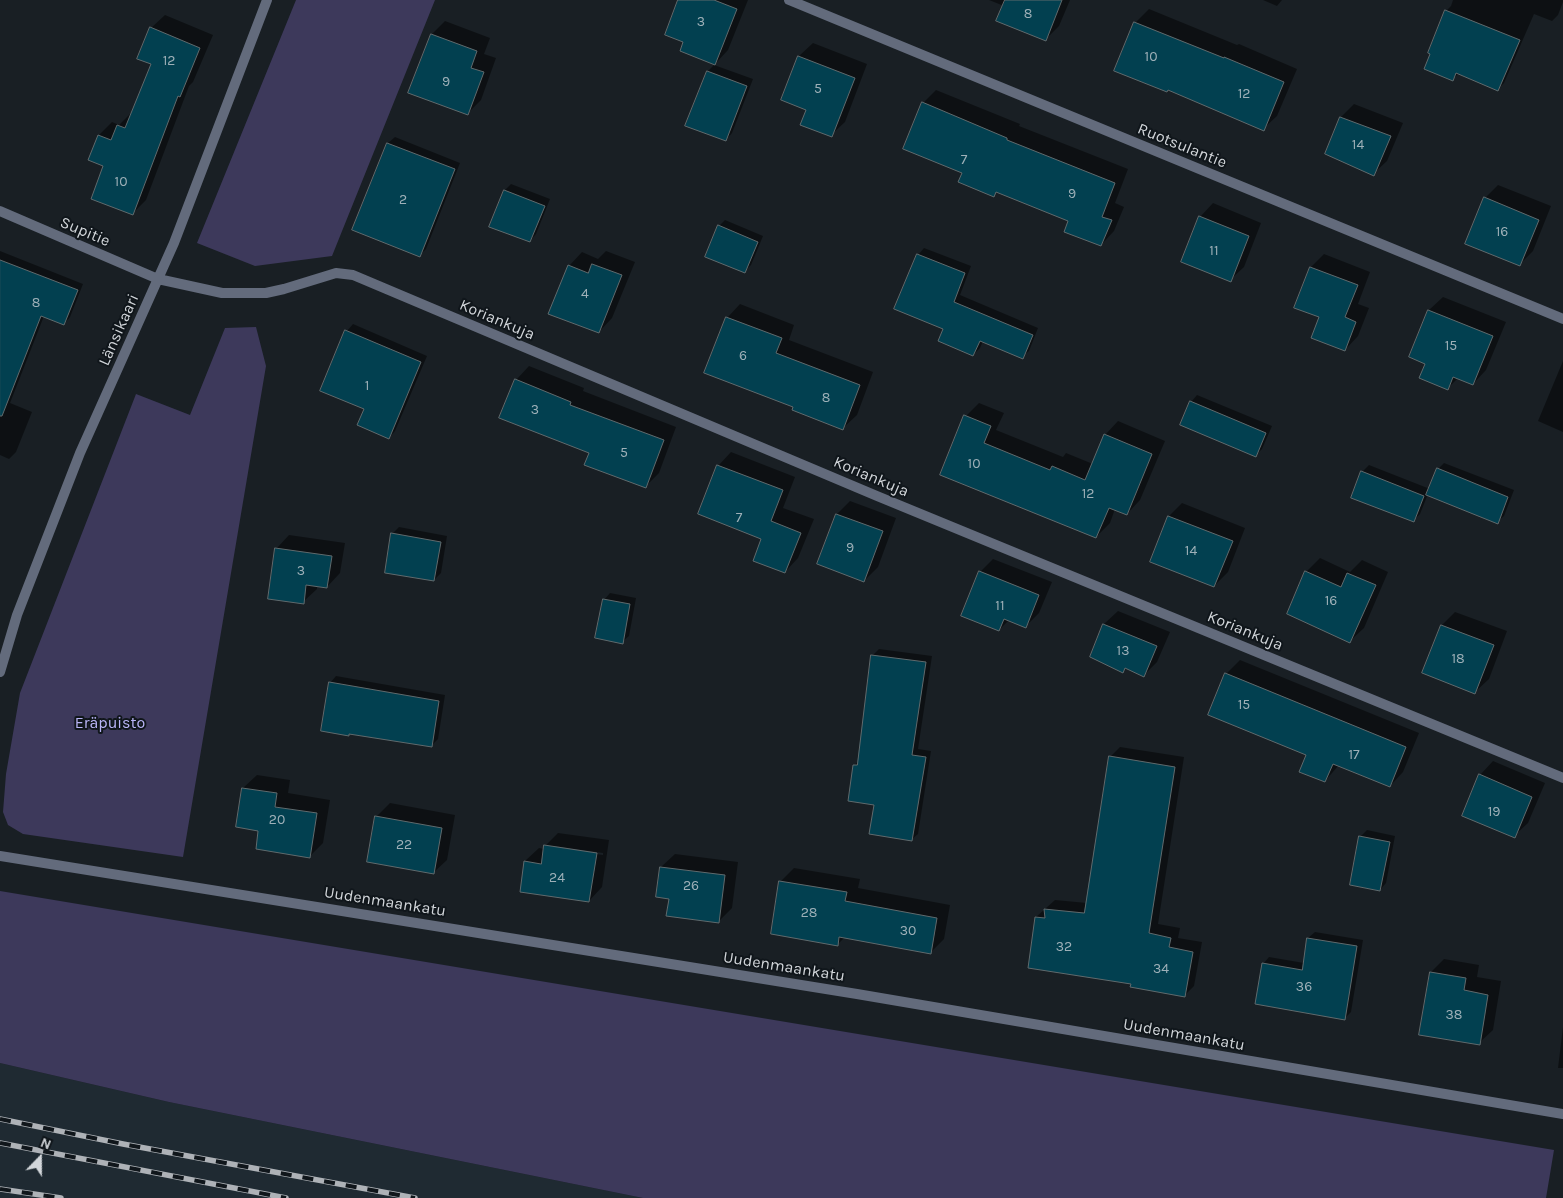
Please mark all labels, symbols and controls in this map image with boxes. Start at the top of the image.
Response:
house number: 8 [1024,6,1032,22]
house number: 3 [697,14,705,30]
house number: 10 [1145,49,1157,65]
house number: 12 [163,53,175,69]
house number: 9 [442,74,450,90]
house number: 5 [814,81,822,97]
house number: 12 [1238,86,1250,102]
street label: Ruotsulantie [1135,119,1229,173]
house number: 14 [1352,137,1364,153]
house number: 7 [961,152,967,168]
house number: 10 [115,174,127,190]
house number: 9 [1068,186,1076,202]
house number: 2 [399,192,407,208]
street label: Supitie [57,213,113,251]
house number: 16 [1496,224,1508,240]
house number: 11 [1209,243,1219,259]
house number: 4 [581,286,589,302]
street label: Länsikaari [95,291,143,369]
house number: 8 [32,295,40,311]
street label: Koriankuja [456,296,538,344]
house number: 15 [1445,338,1457,354]
house number: 6 [739,348,747,364]
house number: 1 [365,378,369,394]
house number: 8 [822,390,830,406]
house number: 3 [531,402,539,418]
house number: 5 [620,445,628,461]
street label: Koriankuja [830,453,912,501]
house number: 10 [968,456,980,472]
house number: 12 [1082,486,1094,502]
house number: 7 [736,510,742,526]
house number: 9 [846,540,854,556]
house number: 14 [1185,543,1197,559]
house number: 3 [297,563,305,579]
house number: 16 [1325,593,1337,609]
house number: 11 [995,598,1005,614]
street label: Koriankuja [1204,607,1286,655]
house number: 13 [1117,643,1129,659]
house number: 18 [1451,651,1465,667]
house number: 15 [1238,697,1250,713]
park label: Eräpuisto [75,713,145,733]
house number: 17 [1348,747,1360,763]
house number: 19 [1488,804,1500,820]
house number: 20 [269,812,285,828]
house number: 22 [396,837,412,853]
house number: 24 [549,870,565,886]
house number: 26 [683,878,699,894]
street label: Uudenmaankatu [323,883,447,921]
house number: 28 [801,905,817,921]
house number: 30 [900,923,916,939]
house number: 32 [1056,939,1072,955]
street label: Uudenmaankatu [722,948,846,986]
house number: 34 [1153,961,1169,977]
house number: 36 [1296,979,1312,995]
house number: 38 [1446,1007,1462,1023]
street label: Uudenmaankatu [1122,1015,1246,1055]
north arrow [15,1133,65,1183]
text: N [38,1134,54,1153]

